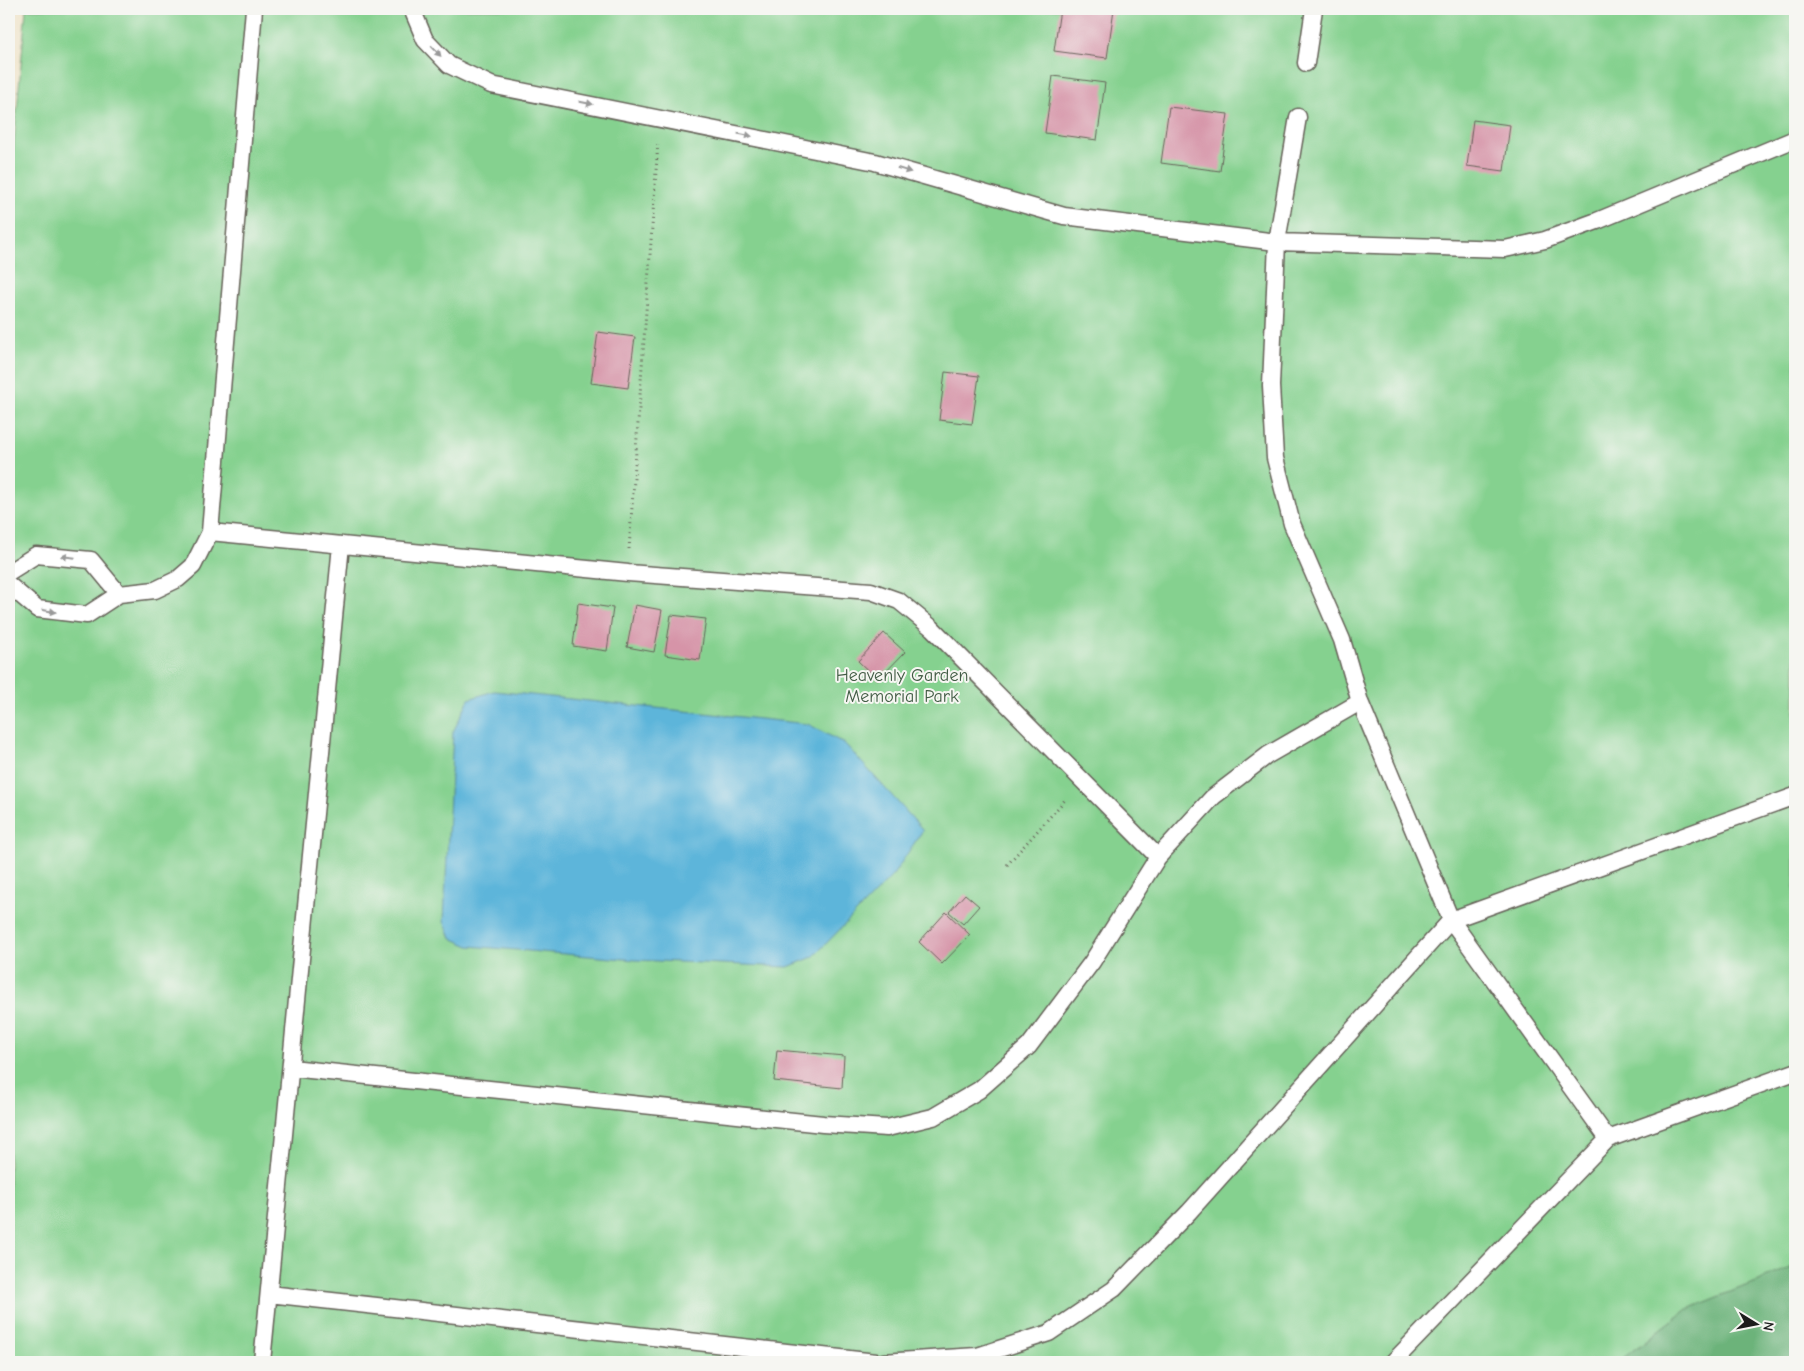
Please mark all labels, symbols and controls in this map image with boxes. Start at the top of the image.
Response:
one-way arrow [430,44,442,56]
one-way arrow [578,100,594,108]
one-way arrow [738,131,753,139]
one-way arrow [896,167,911,175]
one-way arrow [60,553,76,561]
one-way arrow [41,607,57,615]
park label: Heavenly Garden Memorial Park [836,665,968,707]
north arrow [1732,1298,1782,1348]
text: N [1759,1320,1777,1332]

